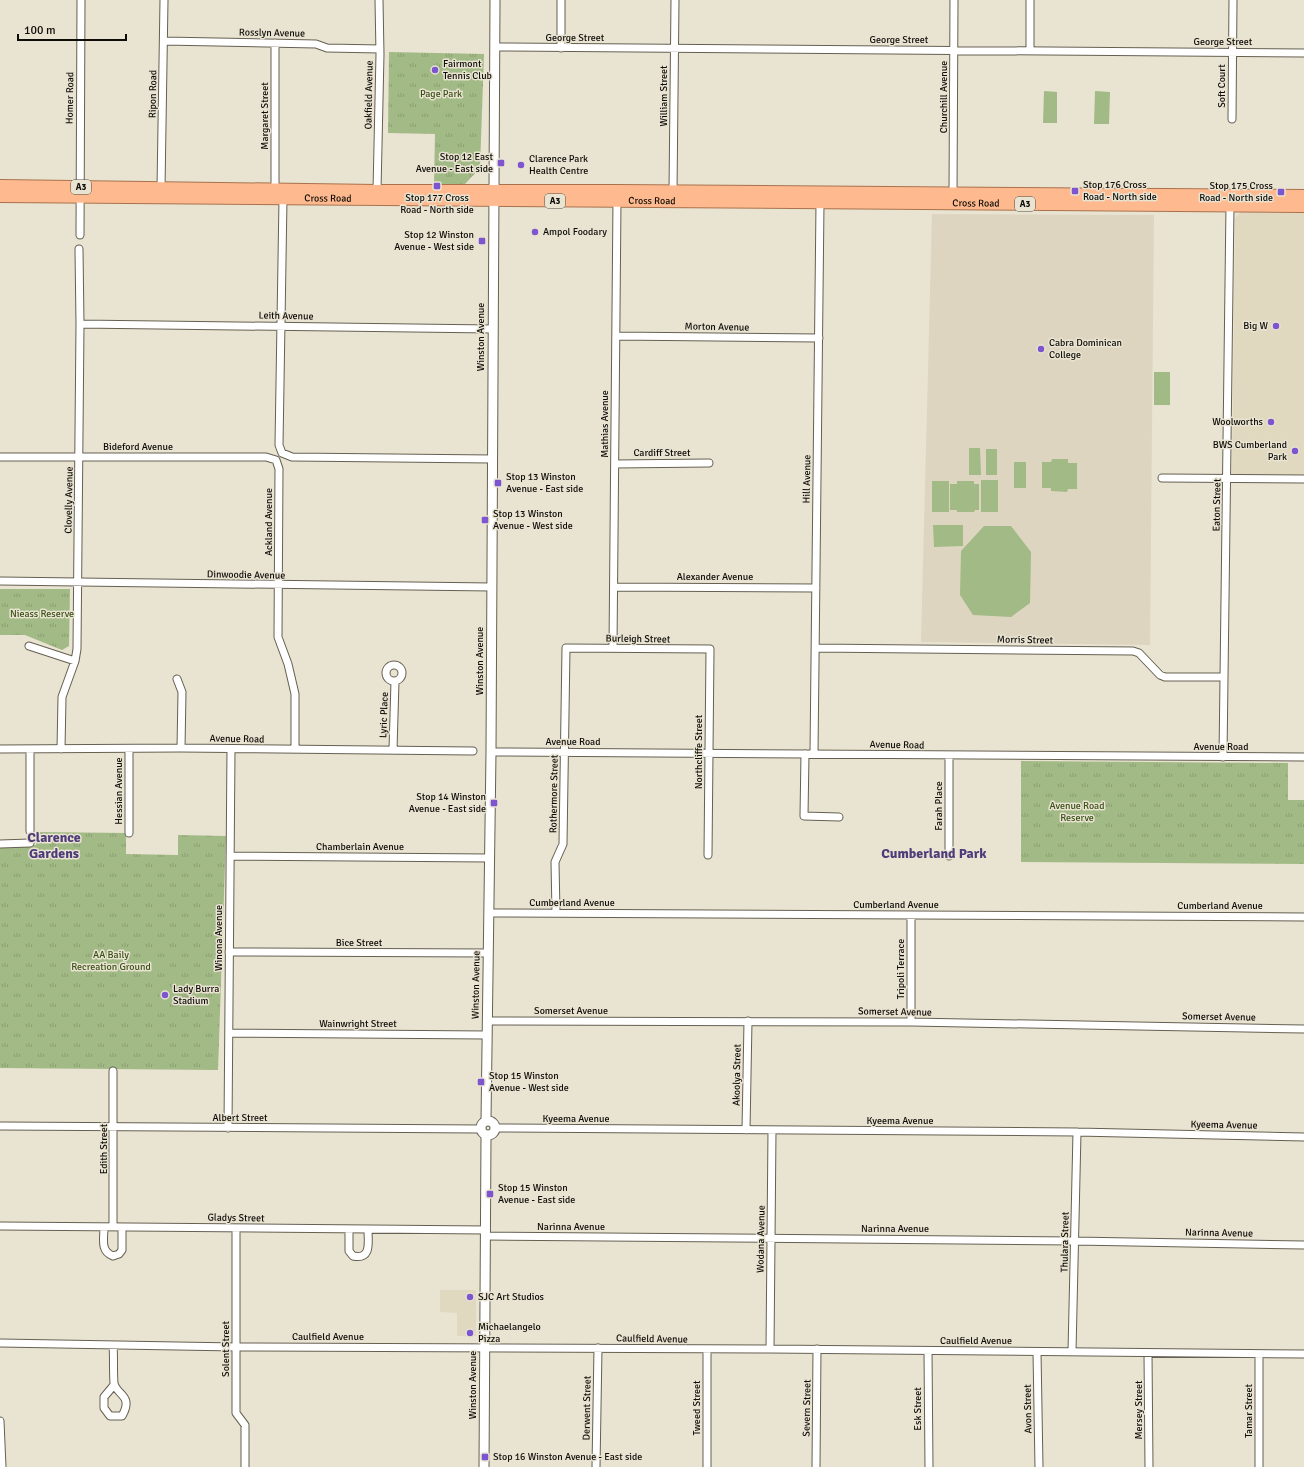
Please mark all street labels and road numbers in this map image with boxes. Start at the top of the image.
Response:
street label: Rosslyn Avenue [239,26,305,40]
street label: George Street [546,32,605,44]
street label: George Street [870,34,929,46]
street label: George Street [1194,36,1253,48]
street label: Oakfield Avenue [362,60,376,130]
street label: Churchill Avenue [938,61,950,133]
street label: Soft Court [1216,64,1228,108]
street label: William Street [658,65,670,126]
street label: Ripon Road [147,70,159,118]
street label: Homer Road [64,72,76,124]
street label: Margaret Street [259,82,271,150]
road number: A3 [71,180,91,194]
street label: Cross Road [304,192,352,205]
road number: A3 [545,194,565,208]
street label: Cross Road [628,195,676,207]
street label: Cross Road [952,197,1000,210]
road number: A3 [1015,197,1035,211]
street label: Winston Avenue [475,303,487,371]
street label: Leith Avenue [258,310,314,322]
street label: Morton Avenue [685,320,749,334]
street label: Mathias Avenue [599,390,611,458]
street label: Bideford Avenue [103,441,173,453]
street label: Cardiff Street [633,447,691,459]
street label: Hill Avenue [801,455,813,503]
street label: Clovelly Avenue [62,466,76,534]
street label: Eaton Street [1211,478,1223,532]
street label: Ackland Avenue [263,488,275,556]
street label: Dinwoodie Avenue [207,568,285,582]
street label: Alexander Avenue [677,571,753,583]
street label: Winston Avenue [474,627,486,695]
street label: Burleigh Street [606,632,671,646]
street label: Morris Street [997,634,1054,646]
street label: Lyric Place [377,692,391,738]
street label: Northcliffe Street [693,714,705,789]
street label: Avenue Road [209,733,265,745]
street label: Avenue Road [546,736,600,748]
street label: Avenue Road [869,739,925,751]
street label: Avenue Road [1194,741,1248,753]
street label: Rothermore Street [547,754,561,833]
street label: Hessian Avenue [113,757,125,825]
street label: Farah Place [933,781,945,831]
street label: Chamberlain Avenue [316,841,404,853]
street label: Cumberland Avenue [529,897,615,909]
street label: Cumberland Avenue [853,899,939,911]
street label: Cumberland Avenue [1177,900,1263,912]
street label: Winona Avenue [213,905,225,971]
street label: Bice Street [336,937,383,949]
street label: Tripoli Terrace [895,939,907,999]
street label: Winston Avenue [469,951,483,1019]
street label: Somerset Avenue [534,1005,608,1017]
street label: Somerset Avenue [858,1005,932,1019]
street label: Somerset Avenue [1182,1010,1256,1024]
street label: Wainwright Street [319,1018,397,1030]
street label: Akoolya Street [730,1043,744,1106]
street label: Albert Street [213,1112,268,1124]
street label: Kyeema Avenue [543,1113,609,1125]
street label: Kyeema Avenue [867,1115,933,1127]
street label: Kyeema Avenue [1190,1118,1258,1132]
street label: Edith Street [98,1123,110,1174]
street label: Wodana Avenue [754,1205,768,1273]
street label: Thulara Street [1058,1211,1072,1272]
street label: Gladys Street [207,1212,265,1225]
street label: Narinna Avenue [537,1221,605,1233]
street label: Narinna Avenue [861,1223,929,1235]
street label: Narinna Avenue [1185,1226,1253,1240]
street label: Solent Street [220,1321,232,1377]
street label: Caulfield Avenue [292,1331,364,1343]
street label: Caulfield Avenue [616,1332,688,1346]
street label: Caulfield Avenue [940,1335,1012,1347]
street label: Winston Avenue [467,1351,479,1419]
street label: Derwent Street [580,1375,594,1440]
street label: Severn Street [801,1379,814,1437]
street label: Tweed Street [691,1380,703,1435]
street label: Mersey Street [1133,1380,1145,1439]
street label: Tamar Street [1243,1383,1255,1438]
street label: Avon Street [1022,1384,1034,1434]
street label: Esk Street [912,1387,924,1431]

